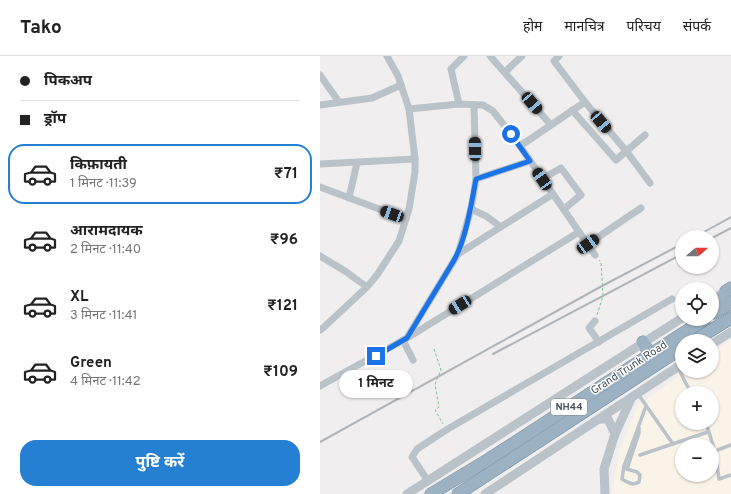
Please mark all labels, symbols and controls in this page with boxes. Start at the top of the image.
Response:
text: Tako [20,16,62,40]
text: होम [523,19,542,36]
text: मानचित्र [564,19,605,36]
text: परिचय [627,19,661,36]
text: संपर्क [683,19,711,36]
text: पिकअप [44,72,92,91]
car [520,90,544,116]
car [589,109,613,135]
text: ड्रॉप [44,110,66,129]
route start [502,125,520,143]
car [469,137,481,161]
icon: car [22,156,58,192]
text: किफ़ायती [70,156,127,175]
text: ₹71 [274,165,298,184]
car [530,166,554,192]
text: 1 मिनट · 11:39 [70,176,137,192]
car [379,204,405,224]
icon: car [22,222,58,258]
text: आरामदायक [70,222,143,241]
north arrow [675,230,719,274]
map controls [675,230,719,482]
text: ₹96 [270,231,298,250]
car [575,232,601,256]
text: 2 मिनट · 11:40 [70,242,141,258]
button: locate [675,282,719,326]
icon: car [22,288,58,324]
text: XL [70,288,88,307]
car [447,294,473,316]
text: ₹121 [267,297,298,316]
text: 3 मिनट · 11:41 [70,308,137,324]
button: layers [675,334,719,378]
street label: Grand Trunk Road [588,338,670,398]
route end [367,347,385,365]
icon: car [22,354,58,390]
text: Green [70,354,112,373]
text: ₹109 [263,363,298,382]
callout: 1 मिनट [339,370,413,398]
text: 4 मिनट · 11:42 [70,374,141,390]
text: 1 मिनट [358,376,394,392]
button: + [675,386,719,430]
road number: NH44 [551,399,587,415]
button: − [675,438,719,482]
button: पुष्टि करें [20,440,300,486]

